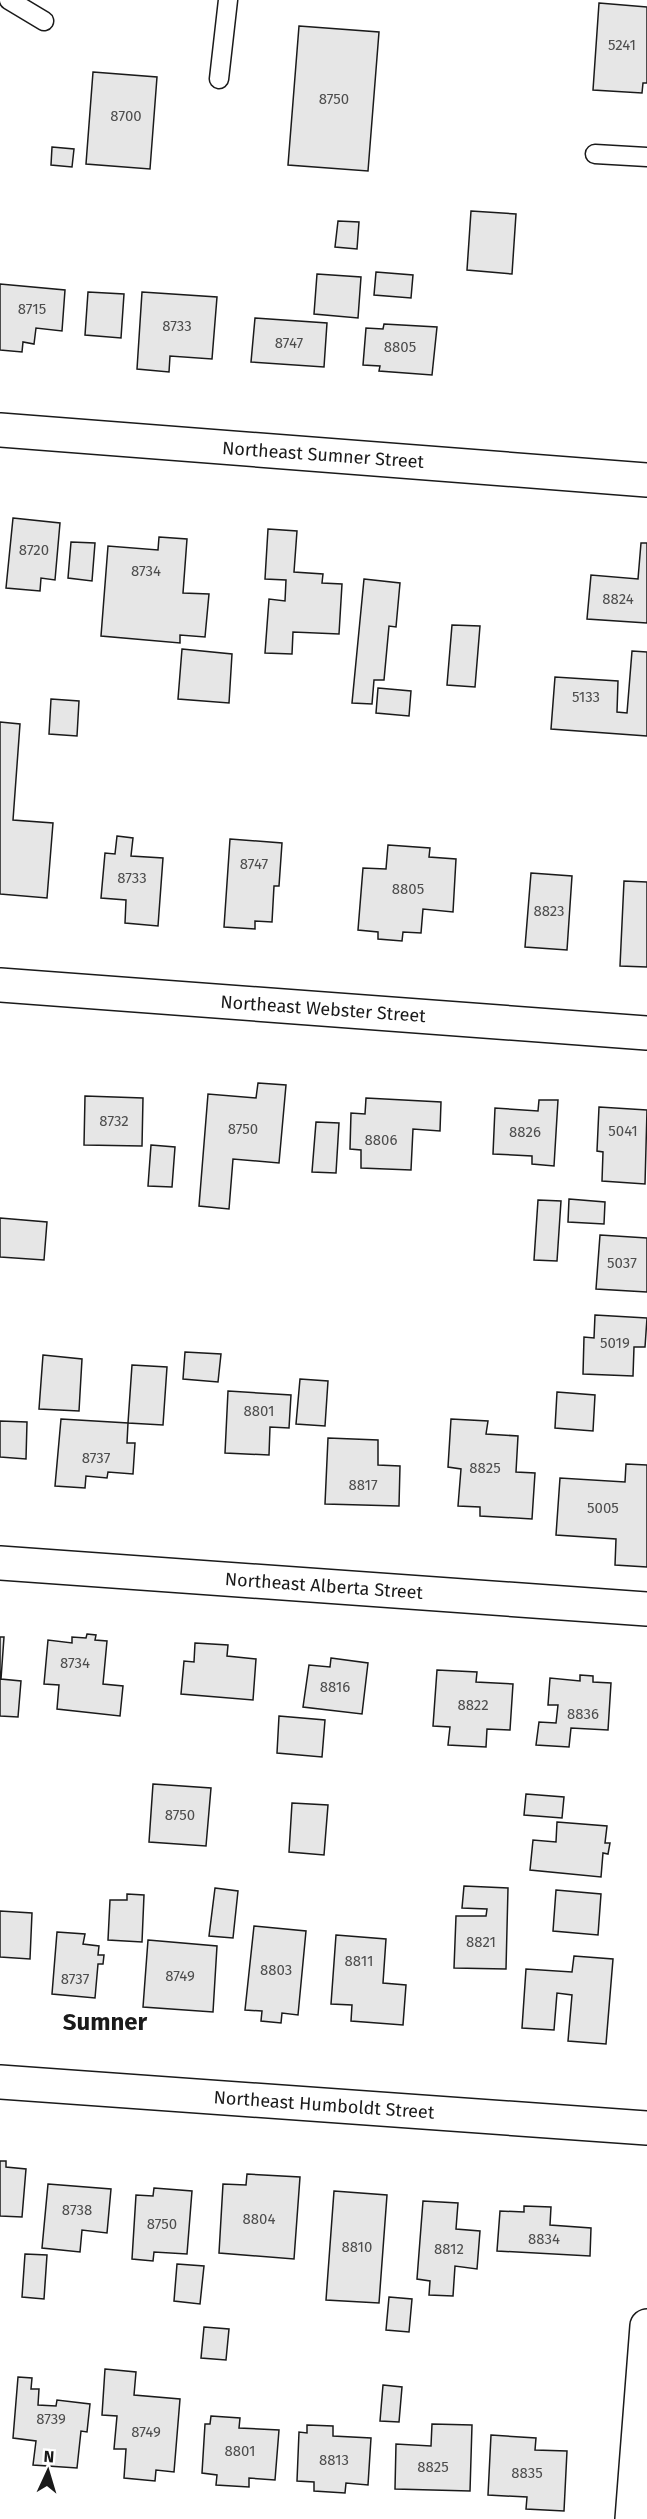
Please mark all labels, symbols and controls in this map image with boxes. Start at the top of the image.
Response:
house number: 5241 [608,36,636,54]
house number: 8750 [319,90,349,108]
house number: 8700 [110,107,142,125]
house number: 8715 [18,300,46,318]
house number: 8733 [162,317,192,335]
house number: 8747 [275,334,304,352]
house number: 8805 [384,338,416,356]
street label: Northeast Sumner Street [221,437,425,473]
house number: 8720 [19,541,49,559]
house number: 8734 [131,562,161,580]
house number: 8824 [602,590,634,608]
house number: 5133 [572,688,600,706]
house number: 8747 [240,855,269,873]
house number: 8733 [117,869,147,887]
house number: 8805 [392,880,424,898]
house number: 8823 [533,902,565,920]
street label: Northeast Webster Street [220,991,427,1027]
house number: 8732 [99,1112,129,1130]
house number: 8750 [228,1120,258,1138]
house number: 5041 [608,1122,638,1140]
house number: 8826 [509,1123,541,1141]
house number: 8806 [365,1131,397,1149]
house number: 5037 [607,1254,637,1272]
house number: 5019 [600,1334,630,1352]
house number: 8801 [243,1402,275,1420]
house number: 8737 [82,1449,111,1467]
house number: 8825 [469,1459,501,1477]
house number: 8817 [348,1476,378,1494]
house number: 5005 [587,1499,619,1517]
street label: Northeast Alberta Street [224,1568,424,1604]
house number: 8734 [60,1654,90,1672]
house number: 8816 [320,1678,350,1696]
house number: 8822 [457,1696,489,1714]
house number: 8836 [567,1705,599,1723]
house number: 8750 [165,1806,195,1824]
house number: 8821 [466,1933,496,1951]
house number: 8811 [345,1952,373,1970]
house number: 8803 [260,1961,292,1979]
house number: 8749 [165,1967,195,1985]
house number: 8737 [61,1970,90,1988]
district label: Sumner [63,2008,148,2036]
street label: Northeast Humboldt Street [213,2086,436,2124]
house number: 8738 [62,2201,92,2219]
house number: 8804 [243,2210,275,2228]
house number: 8750 [147,2215,177,2233]
house number: 8834 [528,2230,560,2248]
house number: 8810 [342,2238,372,2256]
house number: 8812 [434,2240,464,2258]
house number: 8739 [36,2410,66,2428]
house number: 8749 [131,2423,161,2441]
north arrow [18,2441,78,2501]
house number: 8801 [224,2442,256,2460]
text: N [43,2447,55,2466]
house number: 8813 [319,2451,349,2469]
house number: 8825 [417,2458,449,2476]
house number: 8835 [511,2464,543,2482]

